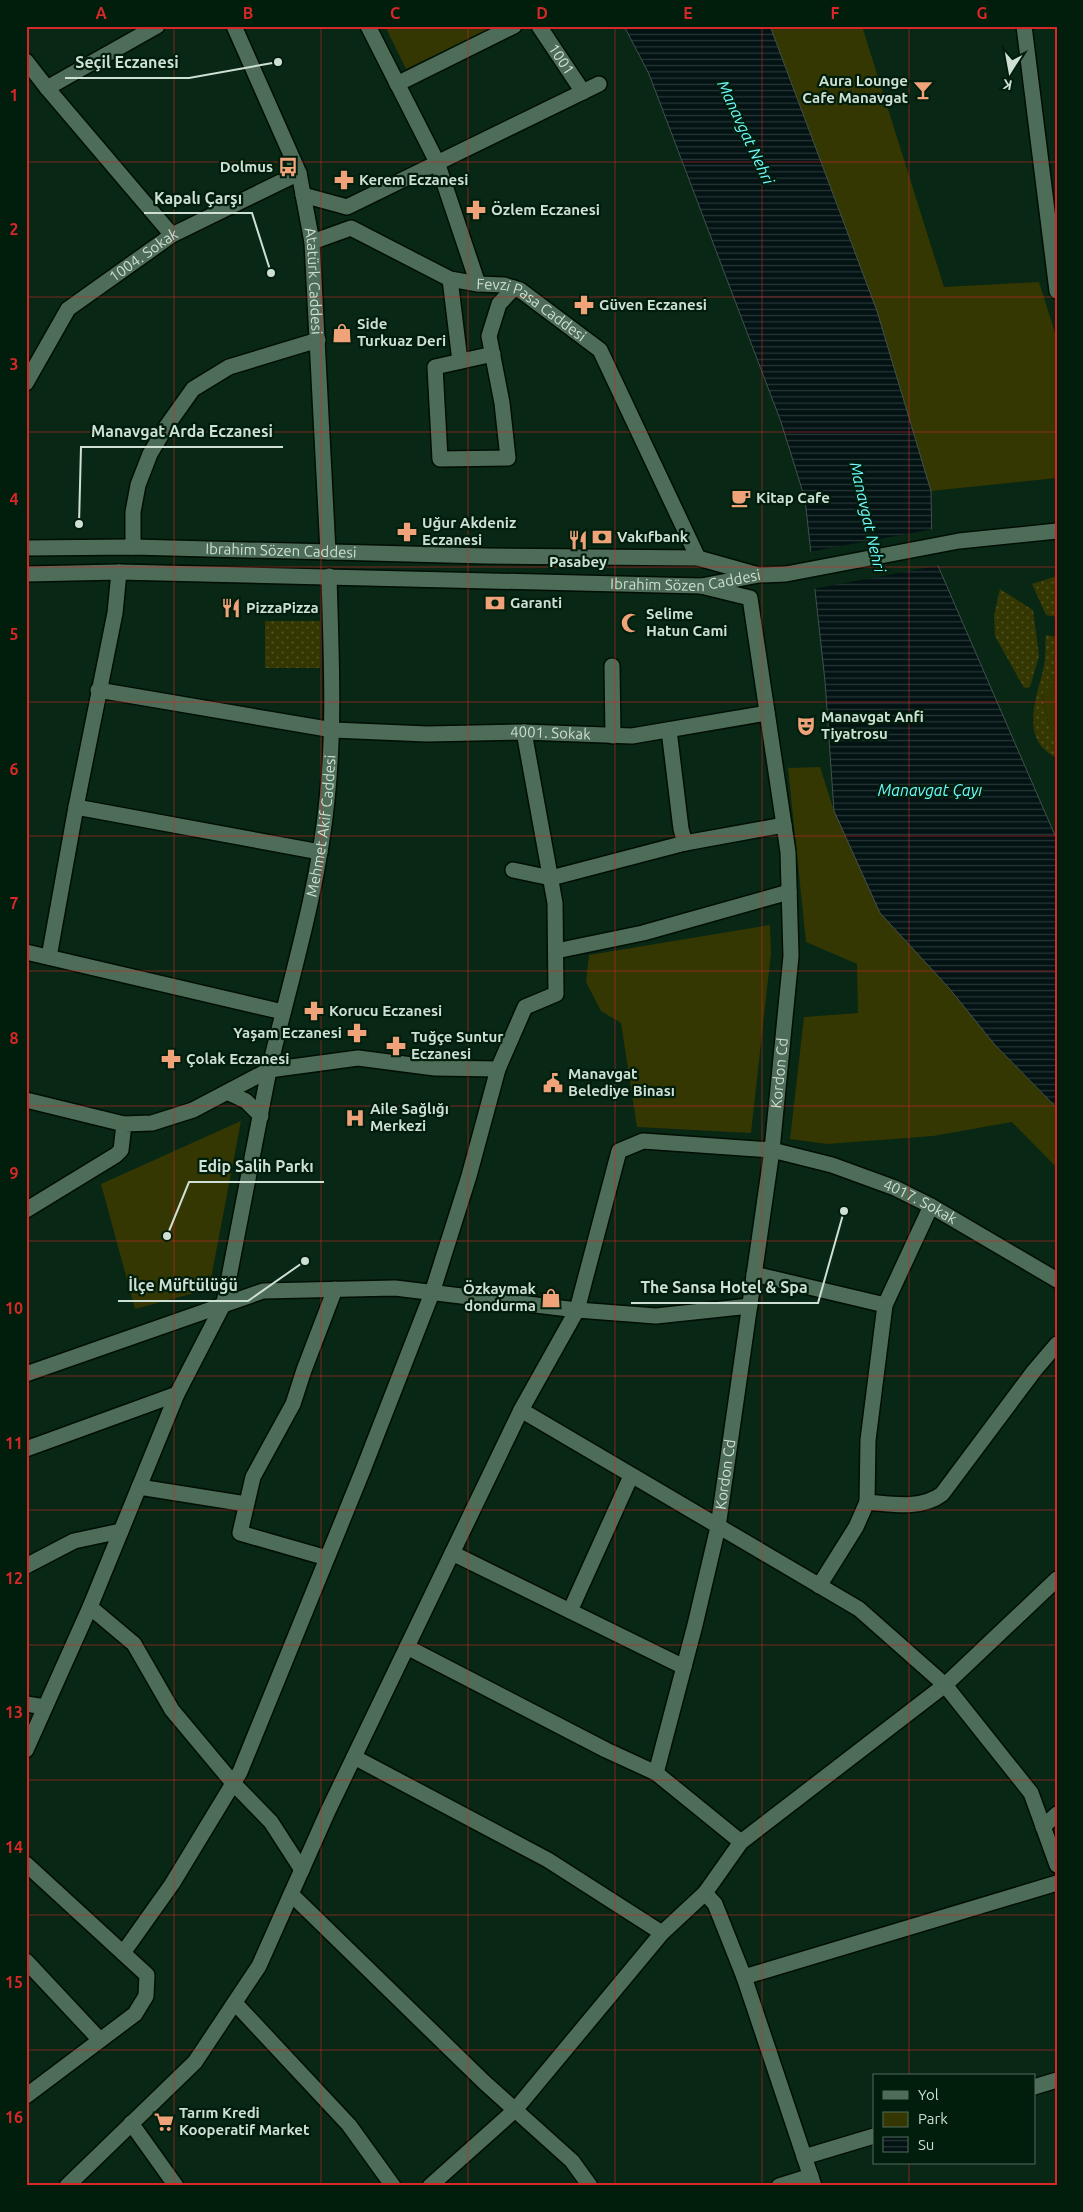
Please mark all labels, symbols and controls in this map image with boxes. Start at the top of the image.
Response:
text: A [95,4,107,22]
text: B [243,4,253,22]
text: C [390,4,400,22]
text: D [536,4,548,22]
text: E [683,4,693,22]
text: F [831,4,840,22]
text: G [976,4,988,22]
street label: 1001 [545,40,578,78]
callout: Seçil Eczanesi [65,47,189,78]
north arrow [986,48,1036,98]
text: Seçil Eczanesi [75,53,179,72]
place label: Aura Lounge Cafe Manavgat [802,72,909,106]
text: K [1001,76,1014,94]
water label: Manavgat Nehri [714,77,778,188]
bar icon: Aura Lounge Cafe Manavgat [912,79,934,101]
text: 1 [9,86,19,104]
bus stop icon: Dolmus [277,156,299,178]
place label: Dolmus [220,158,273,175]
pharmacy icon: Kerem Eczanesi [333,169,355,191]
place label: Kerem Eczanesi [359,171,468,188]
callout: Kapalı Çarşı [144,182,252,213]
text: Kapalı Çarşı [154,189,242,208]
pharmacy icon: Özlem Eczanesi [465,199,487,221]
place label: Özlem Eczanesi [491,201,600,218]
text: 2 [9,220,19,238]
street label: 1004. Sokak [106,224,181,285]
street label: Atatürk Caddesi [301,226,326,335]
street label: Fevzi Pasa Caddesi [476,275,590,345]
pharmacy icon: Güven Eczanesi [573,294,595,316]
place label: Güven Eczanesi [599,296,707,313]
place label: Side Turkuaz Deri [357,315,446,349]
shop icon: Side Turkuaz Deri [331,322,353,344]
text: 3 [9,355,19,373]
callout: Manavgat Arda Eczanesi [81,416,283,447]
text: Manavgat Arda Eczanesi [91,422,273,440]
water label: Manavgat Nehri [847,460,890,575]
cafe icon: Kitap Cafe [730,487,752,509]
place label: Kitap Cafe [756,489,830,506]
text: 4 [9,490,19,508]
place label: Uğur Akdeniz Eczanesi [422,514,516,548]
pharmacy icon: Uğur Akdeniz Eczanesi [396,521,418,543]
bank icon: Vakıfbank [591,526,613,548]
place label: Vakıfbank [617,528,689,545]
restaurant icon: Pasabey [567,529,589,551]
street label: Ibrahim Sözen Caddesi [205,540,357,561]
place label: Pasabey [549,553,607,570]
street label: Ibrahim Sözen Caddesi [610,566,762,594]
bank icon: Garanti [484,592,506,614]
place label: Garanti [510,594,562,611]
restaurant icon: PizzaPizza [220,597,242,619]
place label: PizzaPizza [246,599,319,616]
place label: Selime Hatun Cami [646,605,728,639]
mosque icon: Selime Hatun Cami [620,612,642,634]
text: 5 [9,625,19,643]
place label: Manavgat Anfi Tiyatrosu [821,708,924,742]
theatre icon: Manavgat Anfi Tiyatrosu [795,715,817,737]
street label: 4001. Sokak [510,723,591,742]
street label: Mehmet Akif Caddesi [303,754,338,899]
text: 6 [9,760,19,778]
water label: Manavgat Çayı [878,781,982,799]
text: 7 [9,894,19,912]
pharmacy icon: Korucu Eczanesi [303,1000,325,1022]
place label: Korucu Eczanesi [329,1002,442,1019]
pharmacy icon: Yaşam Eczanesi [346,1022,368,1044]
place label: Yaşam Eczanesi [233,1024,342,1042]
place label: Tuğçe Suntur Eczanesi [411,1028,504,1062]
text: 8 [9,1029,19,1047]
pharmacy icon: Tuğçe Suntur Eczanesi [385,1035,407,1057]
street label: Kordon Cd [767,1037,791,1109]
pharmacy icon: Çolak Eczanesi [160,1048,182,1070]
place label: Çolak Eczanesi [186,1050,289,1068]
place label: Manavgat Belediye Binası [568,1065,675,1099]
public building icon: Manavgat Belediye Binası [542,1072,564,1094]
place label: Aile Sağlığı Merkezi [370,1100,449,1134]
hospital icon: Aile Sağlığı Merkezi [344,1107,366,1129]
callout: Edip Salih Parkı [189,1151,324,1182]
text: Edip Salih Parkı [198,1157,314,1175]
text: 9 [9,1164,19,1182]
street label: 4017. Sokak [881,1175,960,1228]
callout: İlçe Müftülüğü [118,1270,248,1301]
callout: The Sansa Hotel & Spa [631,1272,818,1303]
text: İlçe Müftülüğü [128,1276,238,1295]
text: The Sansa Hotel & Spa [640,1278,808,1296]
place label: Özkaymak dondurma [463,1280,537,1314]
shop icon: Özkaymak dondurma [540,1287,562,1309]
text: 10 [5,1299,23,1317]
text: 11 [5,1434,23,1452]
street label: Kordon Cd [712,1438,738,1511]
text: 12 [5,1569,23,1587]
text: 13 [5,1703,23,1721]
text: 14 [5,1838,23,1856]
text: 15 [5,1973,23,1991]
legend [873,2074,1036,2164]
text: Yol [918,2086,939,2103]
place label: Tarım Kredi Kooperatif Market [179,2104,310,2138]
text: 16 [5,2108,23,2126]
text: Park [918,2110,948,2127]
supermarket icon: Tarım Kredi Kooperatif Market [153,2111,175,2133]
text: Su [918,2136,934,2153]

